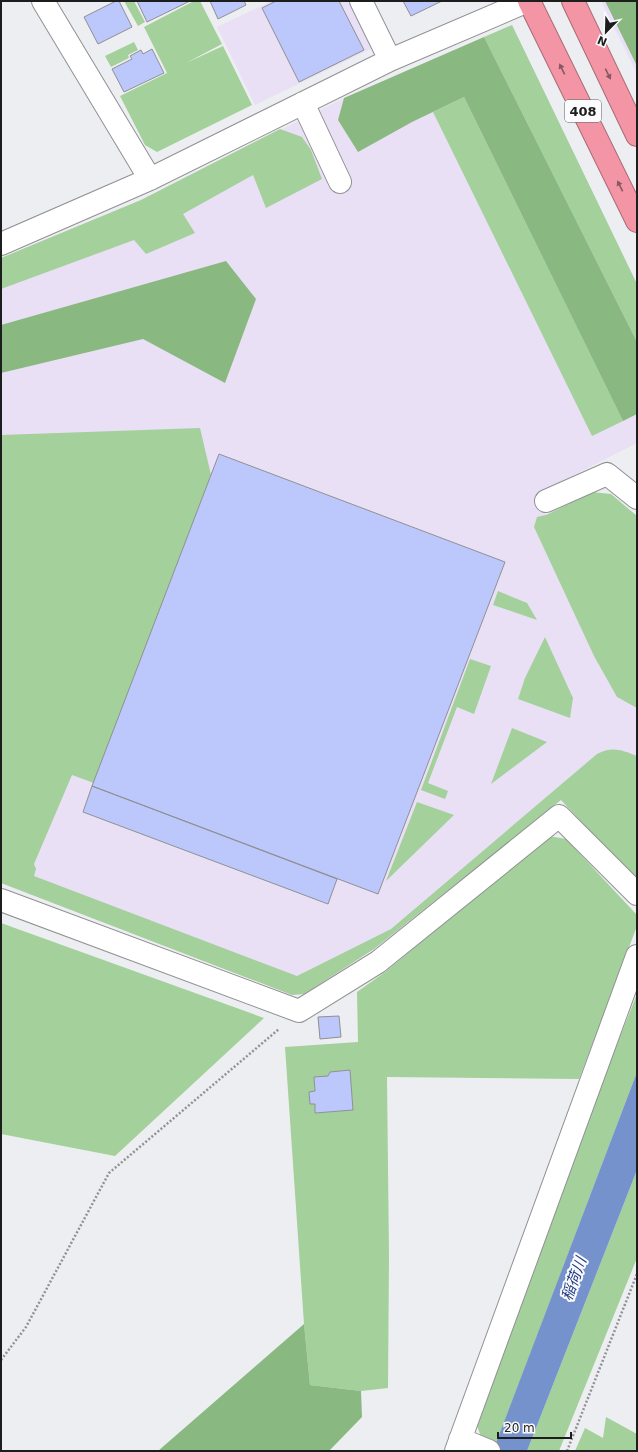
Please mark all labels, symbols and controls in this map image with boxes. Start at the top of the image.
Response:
north arrow [586,12,626,52]
text: N [596,33,609,49]
one-way arrow [559,63,565,75]
one-way arrow [605,68,611,80]
road number: 408 [565,100,601,122]
one-way arrow [617,180,623,191]
water label: 稲荷川 [558,1253,591,1303]
scale bar [498,1414,571,1440]
text: 20 m [504,1421,535,1435]

